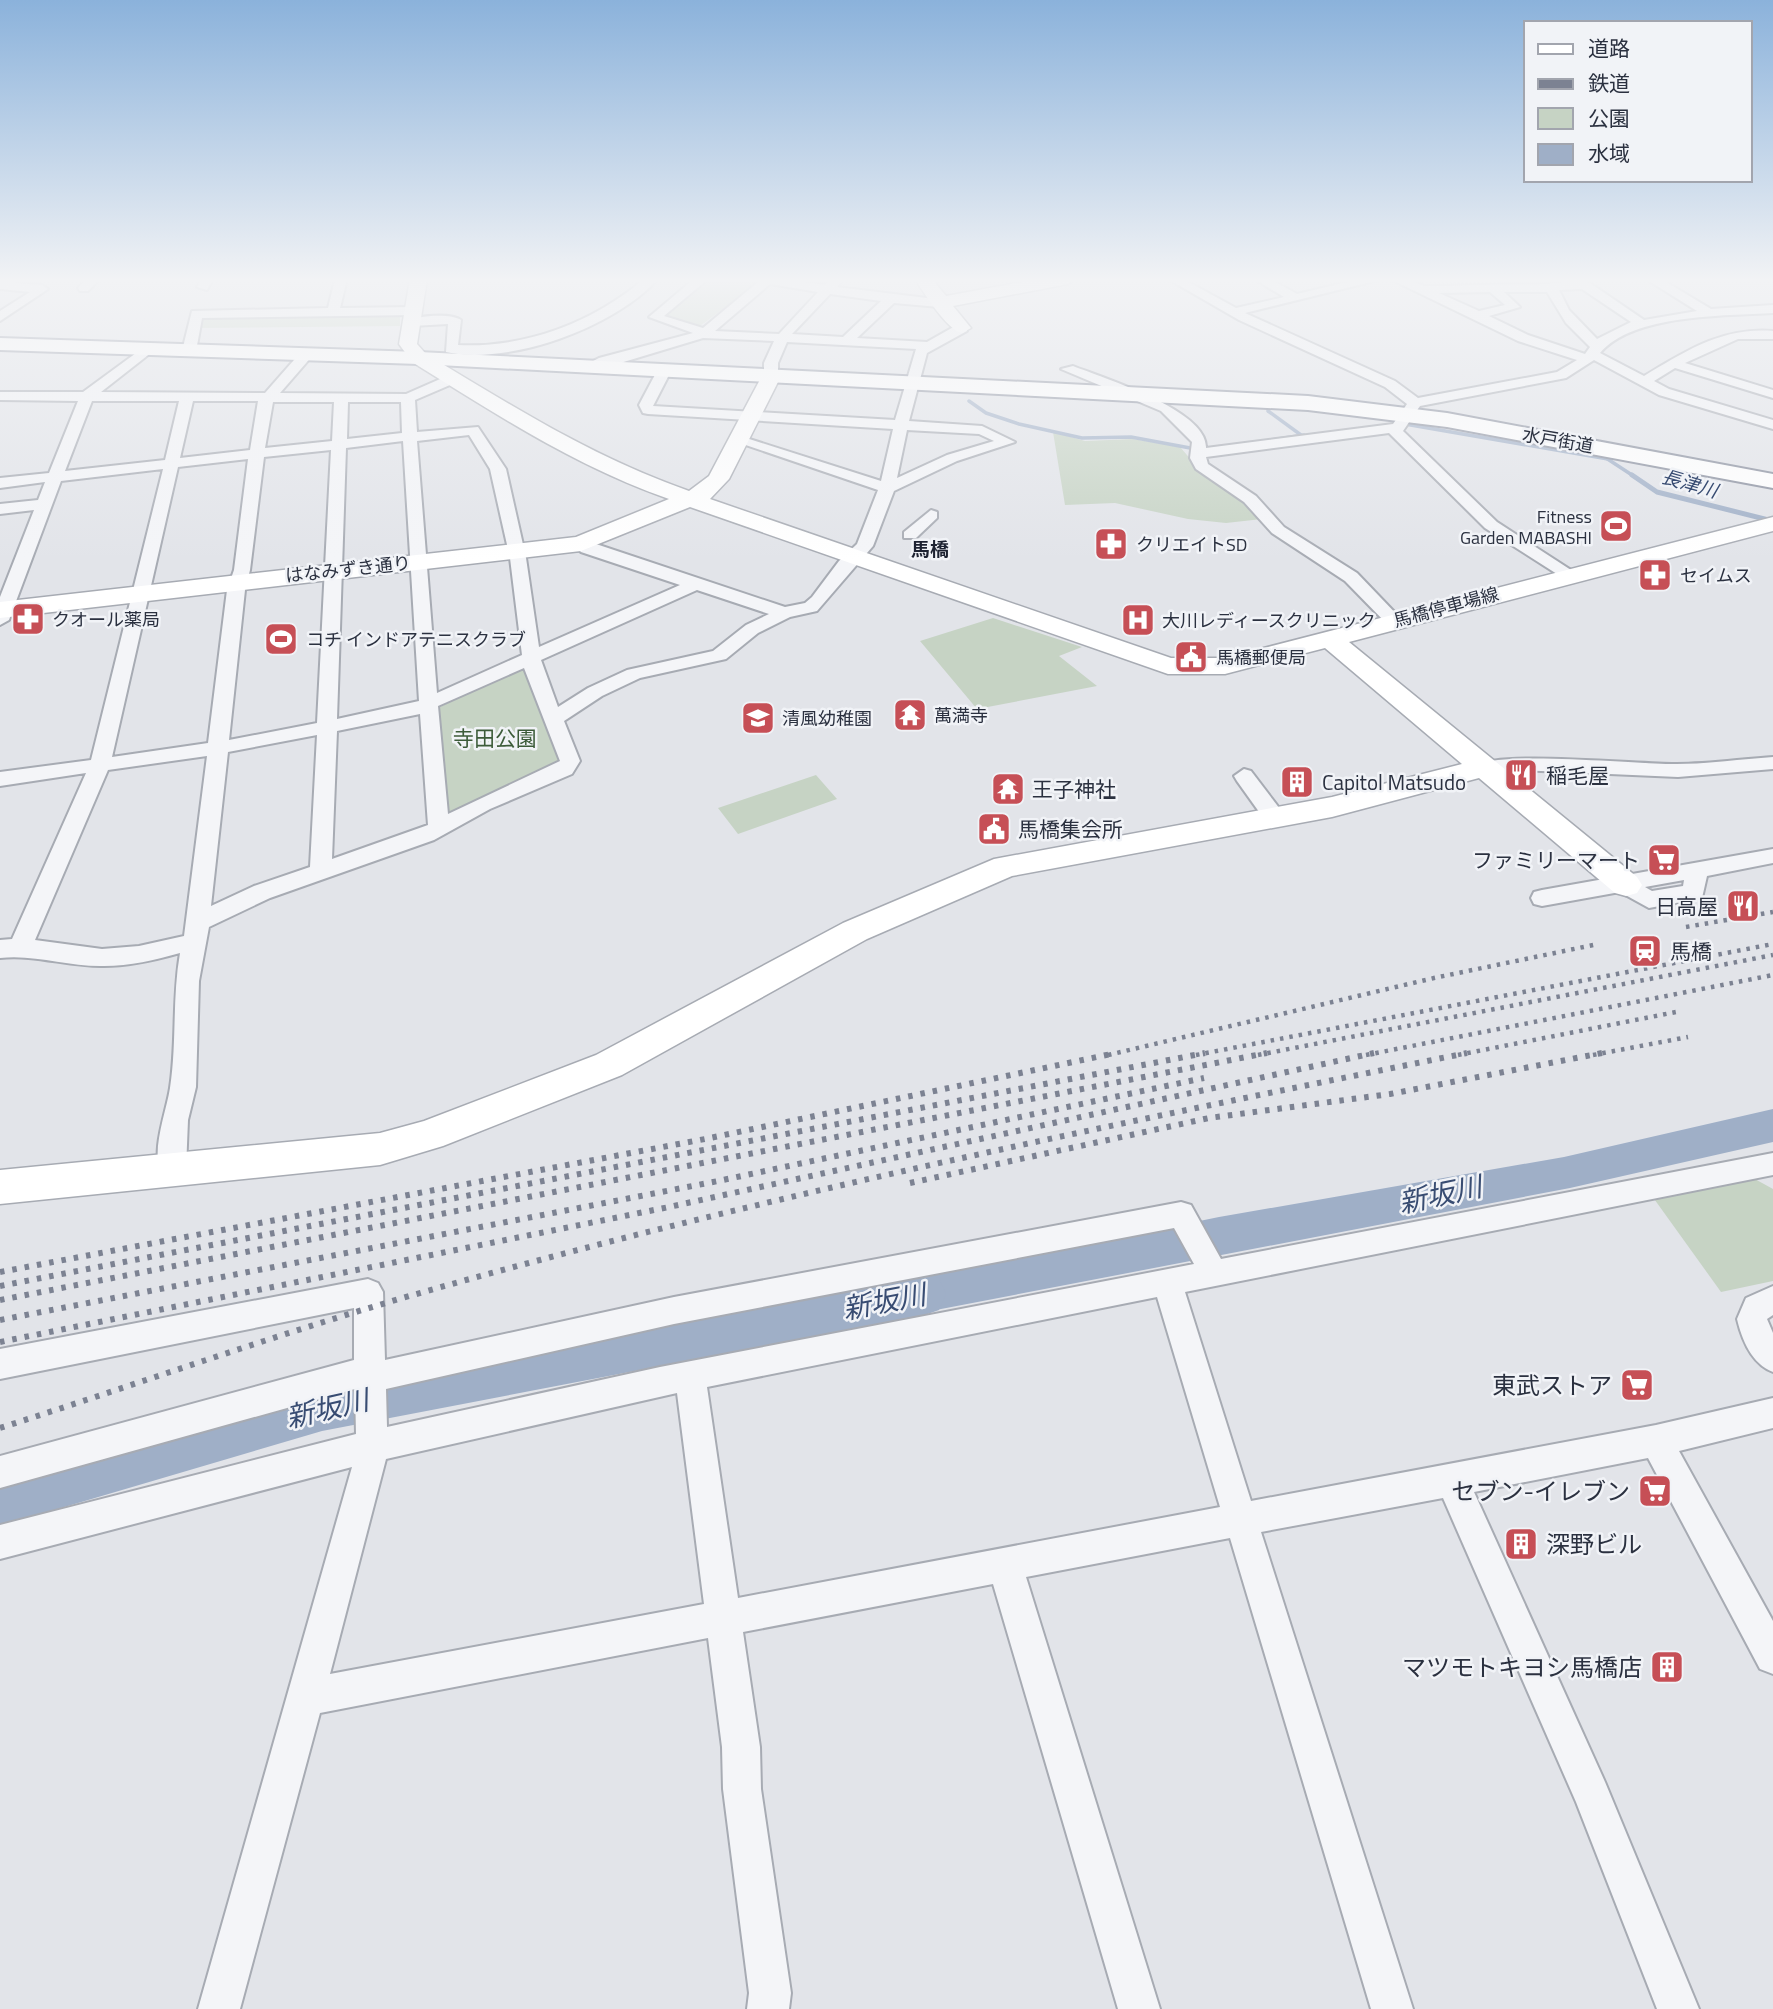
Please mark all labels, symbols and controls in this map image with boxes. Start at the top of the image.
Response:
legend [1524,21,1752,182]
text: 道路 [1588,32,1630,64]
text: 鉄道 [1588,67,1630,99]
text: 公園 [1588,102,1630,134]
text: 水域 [1588,137,1630,169]
street label: 水戸街道 [1520,420,1596,460]
water label: 長津川 [1659,461,1723,505]
place label: Fitness Garden MABASHI [1460,503,1592,551]
sports icon: Fitness Garden MABASHI [1597,507,1635,545]
pharmacy icon: クリエイトSD [1092,525,1130,563]
place label: クリエイトSD [1136,531,1247,558]
district label: 馬橋 [911,534,949,563]
street label: はなみずき通り [284,549,412,589]
pharmacy icon: セイムス [1636,556,1674,594]
place label: セイムス [1680,562,1752,589]
street label: 馬橋停車場線 [1390,580,1502,634]
pharmacy icon: クオール薬局 [9,600,47,638]
hospital icon: 大川レディースクリニック [1119,601,1157,639]
place label: クオール薬局 [52,606,160,633]
place label: 大川レディースクリニック [1162,607,1376,634]
sports icon: コチ インドアテニスクラブ [262,620,300,658]
place label: コチ インドアテニスクラブ [306,626,526,653]
public building icon: 馬橋郵便局 [1172,638,1210,676]
place label: 馬橋郵便局 [1216,644,1306,671]
temple icon: 萬満寺 [891,696,929,734]
school or university icon: 清風幼稚園 [739,699,777,737]
place label: 萬満寺 [934,702,988,729]
place label: 清風幼稚園 [782,705,872,732]
park label: 寺田公園 [453,722,537,754]
restaurant icon: 稲毛屋 [1502,756,1540,794]
place label: 稲毛屋 [1546,759,1609,791]
building icon: Capitol Matsudo [1278,763,1316,801]
place label: Capitol Matsudo [1322,766,1466,798]
temple icon: 王子神社 [989,770,1027,808]
place label: 王子神社 [1032,773,1116,805]
public building icon: 馬橋集会所 [975,810,1013,848]
place label: 馬橋集会所 [1018,813,1123,845]
supermarket icon: ファミリーマート [1645,841,1683,879]
place label: ファミリーマート [1472,844,1640,876]
restaurant icon: 日高屋 [1724,887,1762,925]
place label: 日高屋 [1655,890,1718,922]
station icon: 馬橋 [1626,932,1664,970]
place label: 馬橋 [1670,935,1712,967]
water label: 新坂川 [1394,1164,1488,1224]
water label: 新坂川 [839,1271,932,1330]
supermarket icon: 東武ストア [1618,1366,1656,1404]
place label: 東武ストア [1492,1367,1612,1403]
water label: 新坂川 [281,1377,376,1438]
supermarket icon: セブン-イレブン [1636,1472,1674,1510]
place label: セブン-イレブン [1451,1473,1630,1509]
building icon: 深野ビル [1502,1525,1540,1563]
place label: 深野ビル [1546,1526,1642,1562]
building icon: マツモトキヨシ馬橋店 [1648,1648,1686,1686]
place label: マツモトキヨシ馬橋店 [1402,1649,1642,1685]

